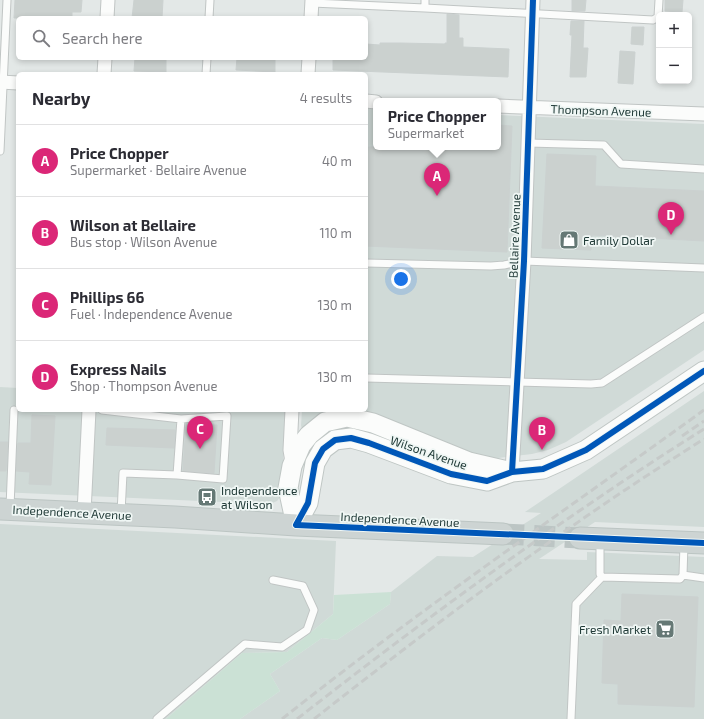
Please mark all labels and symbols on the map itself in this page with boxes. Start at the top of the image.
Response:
street label: Thompson Avenue [550,101,652,119]
pin: A [424,163,450,196]
street label: Bellaire Avenue [506,194,522,278]
pin: D [658,202,684,235]
shop icon: Family Dollar [558,229,580,251]
place label: Family Dollar [583,233,655,247]
your location [391,269,411,289]
pin: C [187,416,213,449]
pin: B [529,417,555,450]
street label: Wilson Avenue [389,432,469,472]
place label: Independence at Wilson [221,483,297,511]
bus stop icon: Independence at Wilson [196,486,218,508]
street label: Independence Avenue [12,502,132,522]
street label: Independence Avenue [340,509,460,529]
supermarket icon: Fresh Market [654,618,676,640]
place label: Fresh Market [579,622,651,636]

